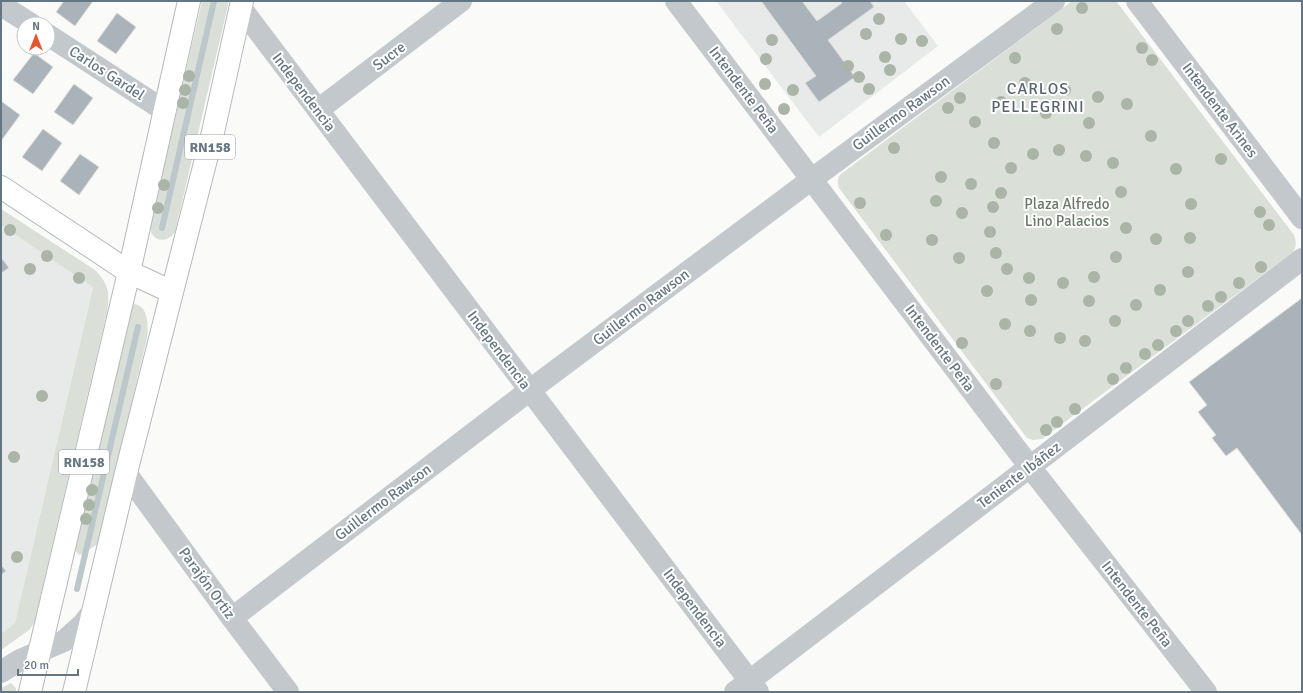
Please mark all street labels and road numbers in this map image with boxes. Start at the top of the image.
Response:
street label: Sucre [369,38,409,74]
street label: Carlos Gardel [66,42,148,104]
street label: Intendente Peña [705,43,783,137]
street label: Independencia [268,49,340,135]
street label: Intendente Arines [1178,59,1262,161]
street label: Guillermo Rawson [849,72,953,154]
road number: RN158 [185,135,235,159]
street label: Guillermo Rawson [589,265,693,349]
street label: Intendente Peña [901,301,979,395]
street label: Independencia [463,307,535,393]
street label: Teniente Ibáñez [974,438,1065,512]
road number: RN158 [59,450,109,474]
street label: Guillermo Rawson [331,460,435,544]
street label: Parajón Ortiz [175,544,239,623]
street label: Intendente Peña [1098,557,1176,651]
street label: Independencia [659,565,731,651]

